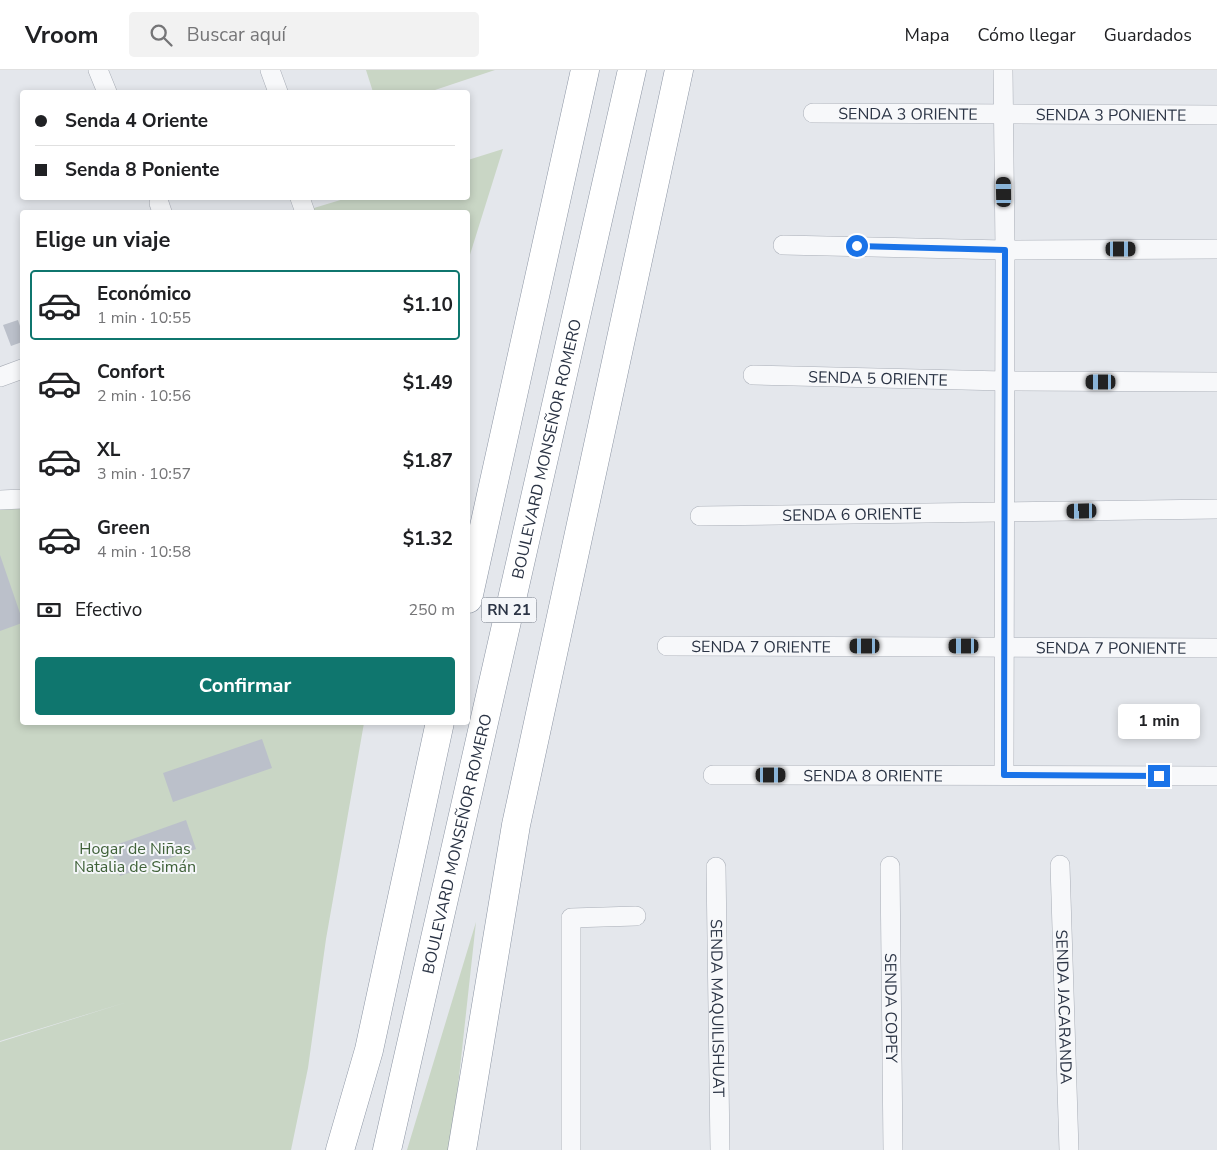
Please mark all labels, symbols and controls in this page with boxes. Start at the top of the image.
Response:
search box [129,12,479,57]
text: Vroom [25,19,99,51]
icon: search [147,21,175,49]
text: Buscar aquí [187,22,286,48]
text: Mapa [905,23,950,47]
text: Cómo llegar [978,23,1076,47]
text: Guardados [1104,23,1192,47]
street label: SENDA 3 ORIENTE [838,103,978,126]
street label: SENDA 3 PONIENTE [1036,104,1186,127]
text: Senda 4 Oriente [65,108,208,134]
text: Senda 8 Poniente [65,157,220,183]
car [996,177,1011,207]
text: Elige un viaje [35,225,170,255]
route start [846,235,868,257]
car [1106,242,1136,257]
text: Económico [97,281,191,307]
icon: car [37,283,82,328]
text: $1.10 [403,292,453,318]
text: 1 min · 10:55 [97,307,191,329]
street label: BOULEVARD MONSEÑOR ROMERO [507,317,587,581]
text: Confort [97,359,164,385]
icon: car [37,361,82,406]
street label: SENDA 5 ORIENTE [808,366,948,392]
text: $1.49 [403,370,453,396]
car [1086,375,1116,390]
text: 2 min · 10:56 [97,385,191,407]
text: XL [97,437,120,463]
icon: car [37,439,82,484]
text: $1.87 [403,448,453,474]
text: 3 min · 10:57 [97,463,191,485]
street label: SENDA 6 ORIENTE [782,503,922,527]
car [1066,503,1097,519]
text: Green [97,515,150,541]
icon: car [37,517,82,562]
text: $1.32 [403,526,453,552]
text: 4 min · 10:58 [97,541,191,563]
icon: cash [35,596,63,624]
text: Efectivo [75,597,142,623]
road number: RN 21 [482,598,536,622]
text: 250 m [408,599,455,621]
street label: SENDA 7 ORIENTE [691,636,831,659]
street label: SENDA 7 PONIENTE [1036,637,1186,660]
car [850,639,880,654]
car [949,639,979,654]
button: Confirmar [35,657,455,715]
callout: 1 min [1118,704,1200,738]
text: 1 min [1138,710,1180,732]
street label: BOULEVARD MONSEÑOR ROMERO [417,712,498,976]
street label: SENDA 8 ORIENTE [803,765,943,787]
route end [1148,765,1170,787]
car [756,768,786,783]
park label: Hogar de Niñas Natalia de Simán [74,838,196,878]
street label: SENDA MAQUILISHUAT [705,919,729,1098]
street label: SENDA JACARANDA [1050,929,1077,1085]
street label: SENDA COPEY [879,953,902,1064]

